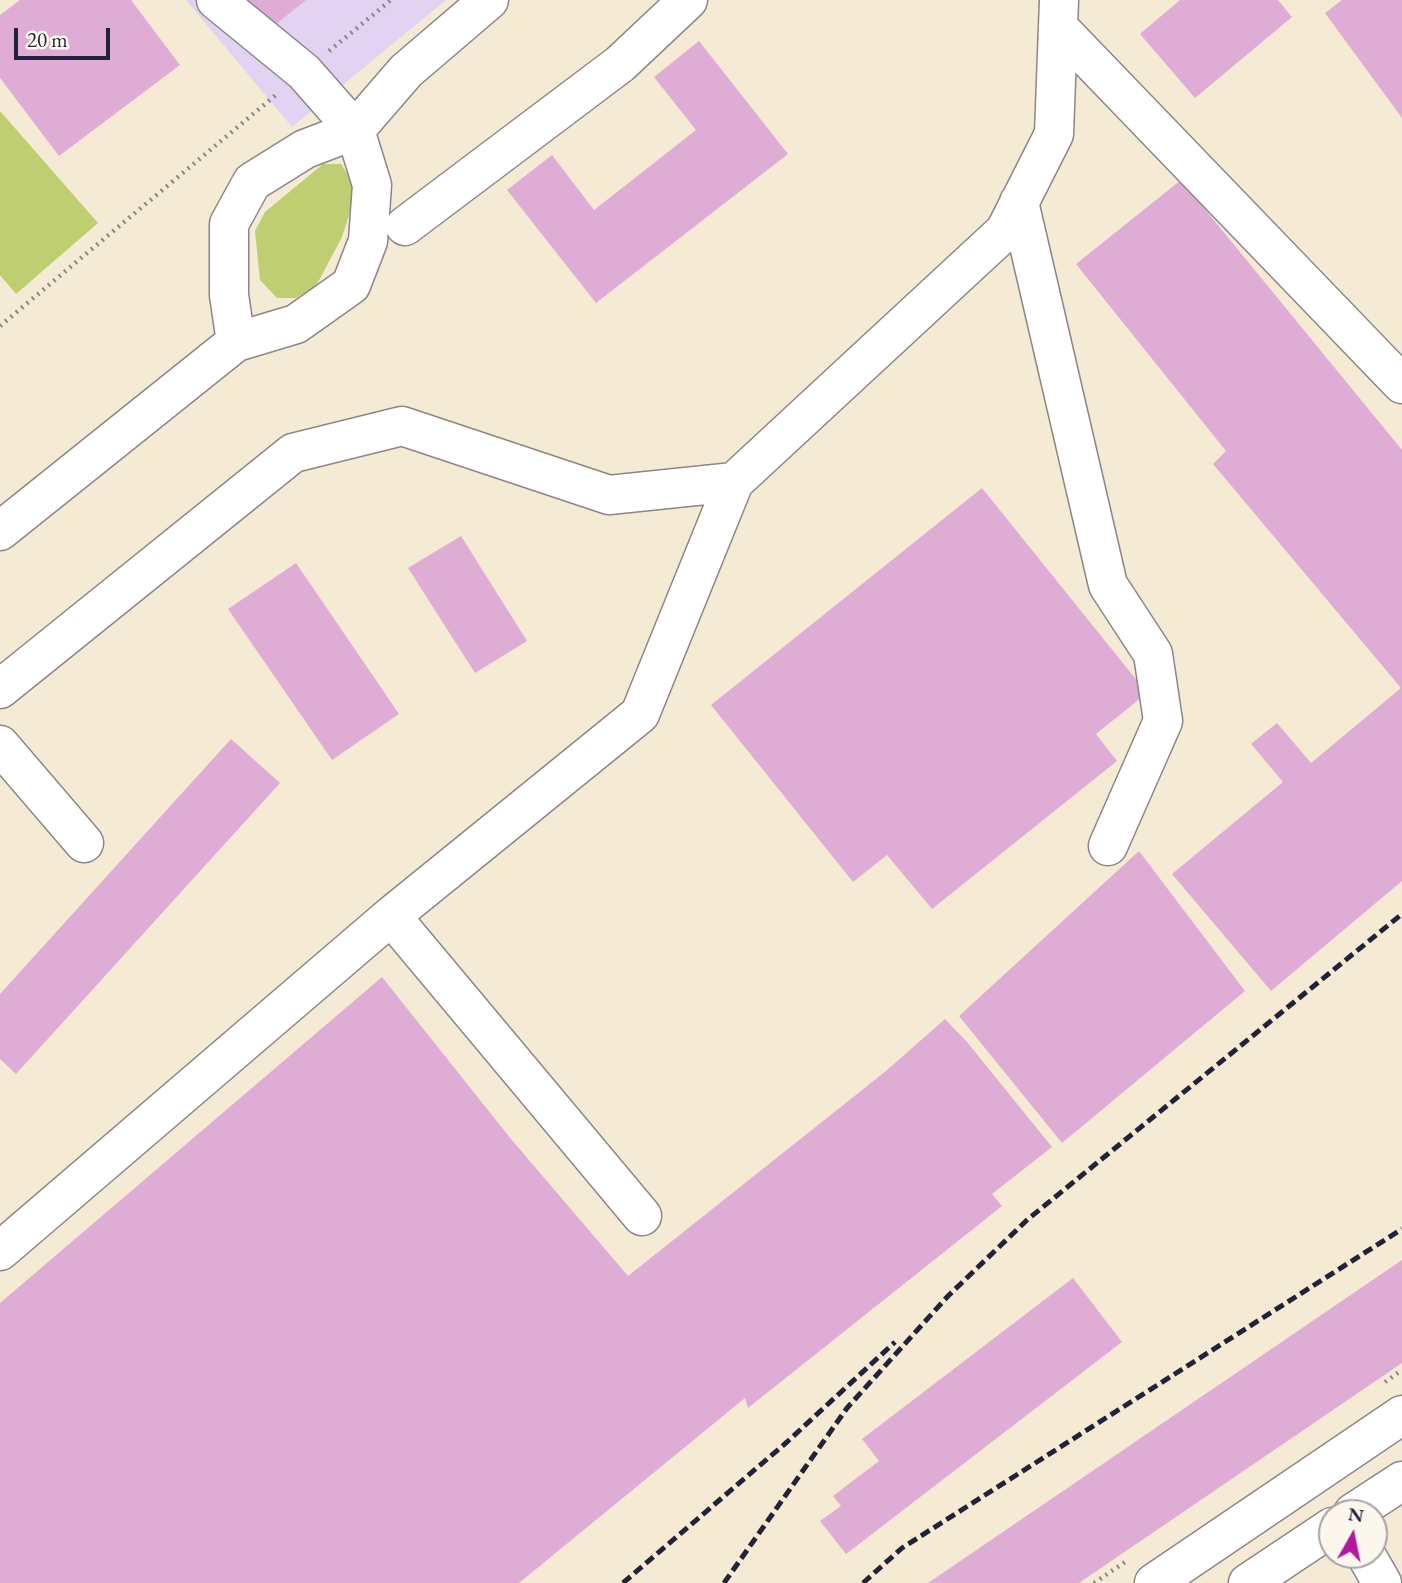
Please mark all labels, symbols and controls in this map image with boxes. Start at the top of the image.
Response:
scale bar [18,14,114,58]
text: 20 m [27,26,68,53]
north arrow [1318,1499,1388,1569]
text: N [1347,1501,1366,1528]

